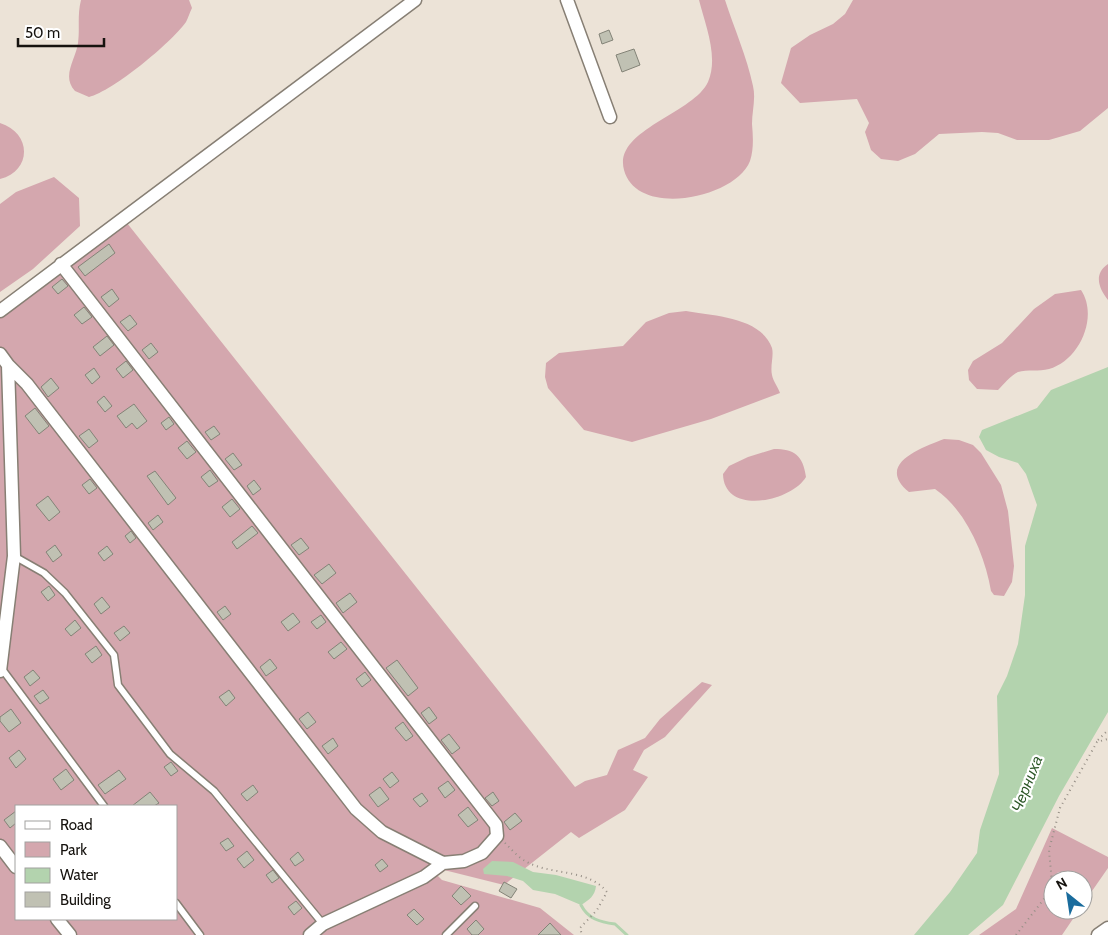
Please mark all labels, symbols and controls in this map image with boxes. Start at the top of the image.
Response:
scale bar [18,15,104,47]
text: 50 m [25,24,60,42]
water label: Черниха [1008,753,1046,815]
legend [15,805,178,920]
text: Road [60,816,93,834]
text: Park [60,841,87,859]
text: Water [60,866,98,884]
north arrow [1043,870,1093,920]
text: N [1053,873,1070,894]
text: Building [60,891,111,909]

